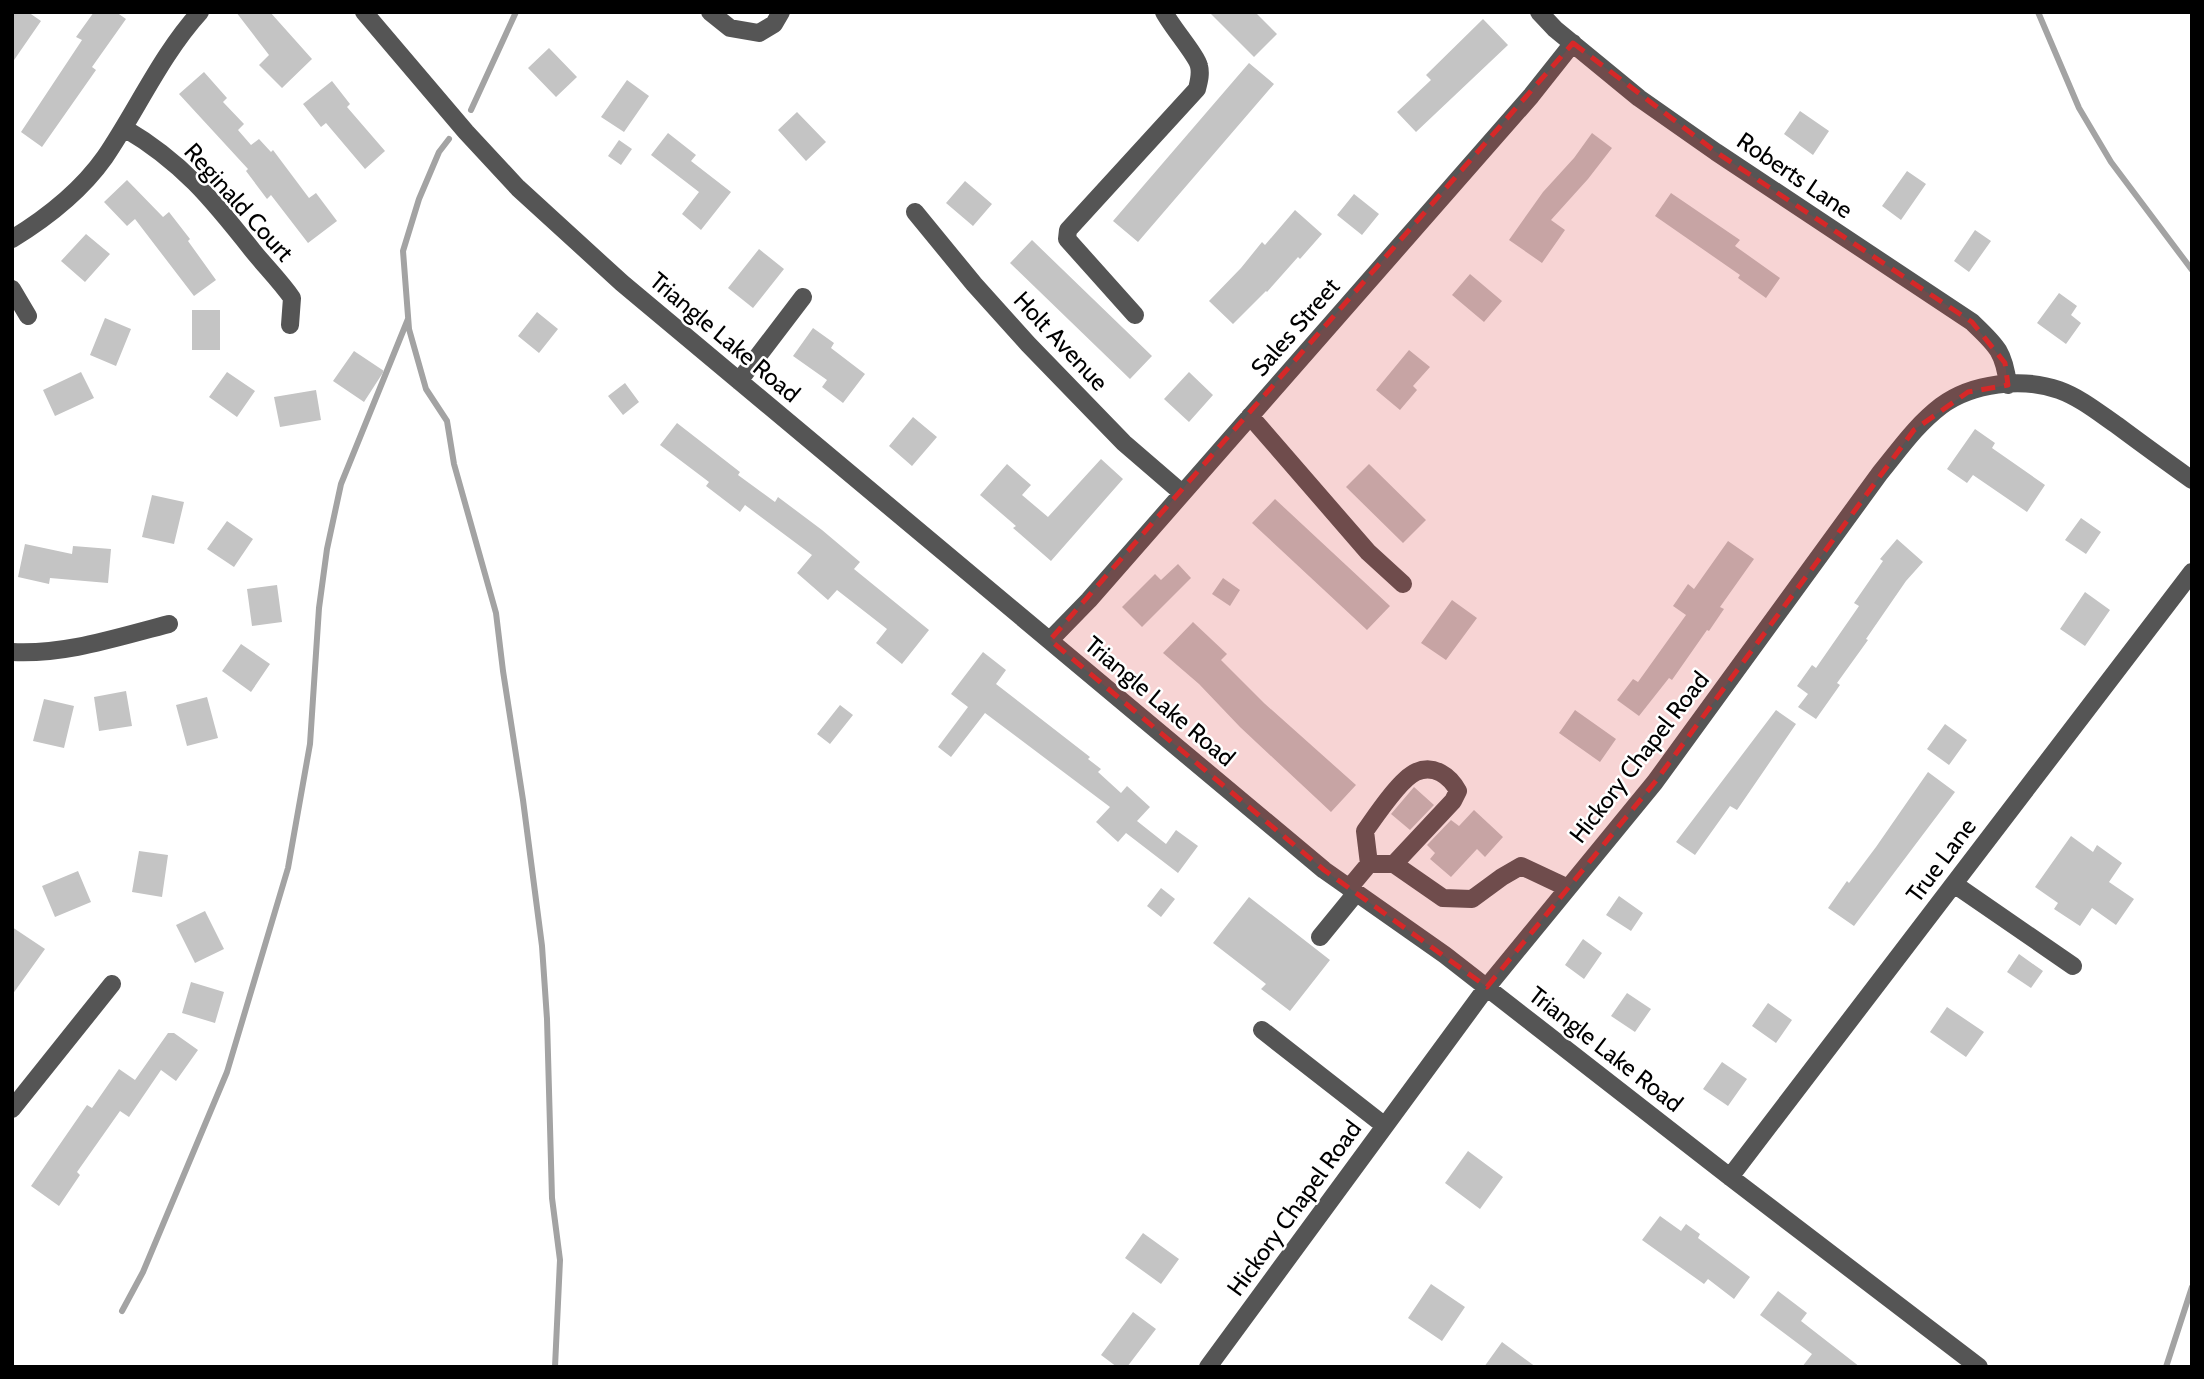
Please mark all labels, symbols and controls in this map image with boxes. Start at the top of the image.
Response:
street label: Roberts Lane [1732,126,1858,224]
street label: Reginald Court [178,137,300,267]
street label: Triangle Lake Road [644,266,806,408]
street label: Sales Street [1245,272,1345,382]
street label: Holt Avenue [1008,285,1114,397]
street label: Triangle Lake Road [1079,630,1241,772]
street label: Hickory Chapel Road [1563,666,1715,848]
street label: True Lane [1900,812,1982,908]
street label: Triangle Lake Road [1523,980,1689,1118]
street label: Hickory Chapel Road [1221,1115,1367,1301]

